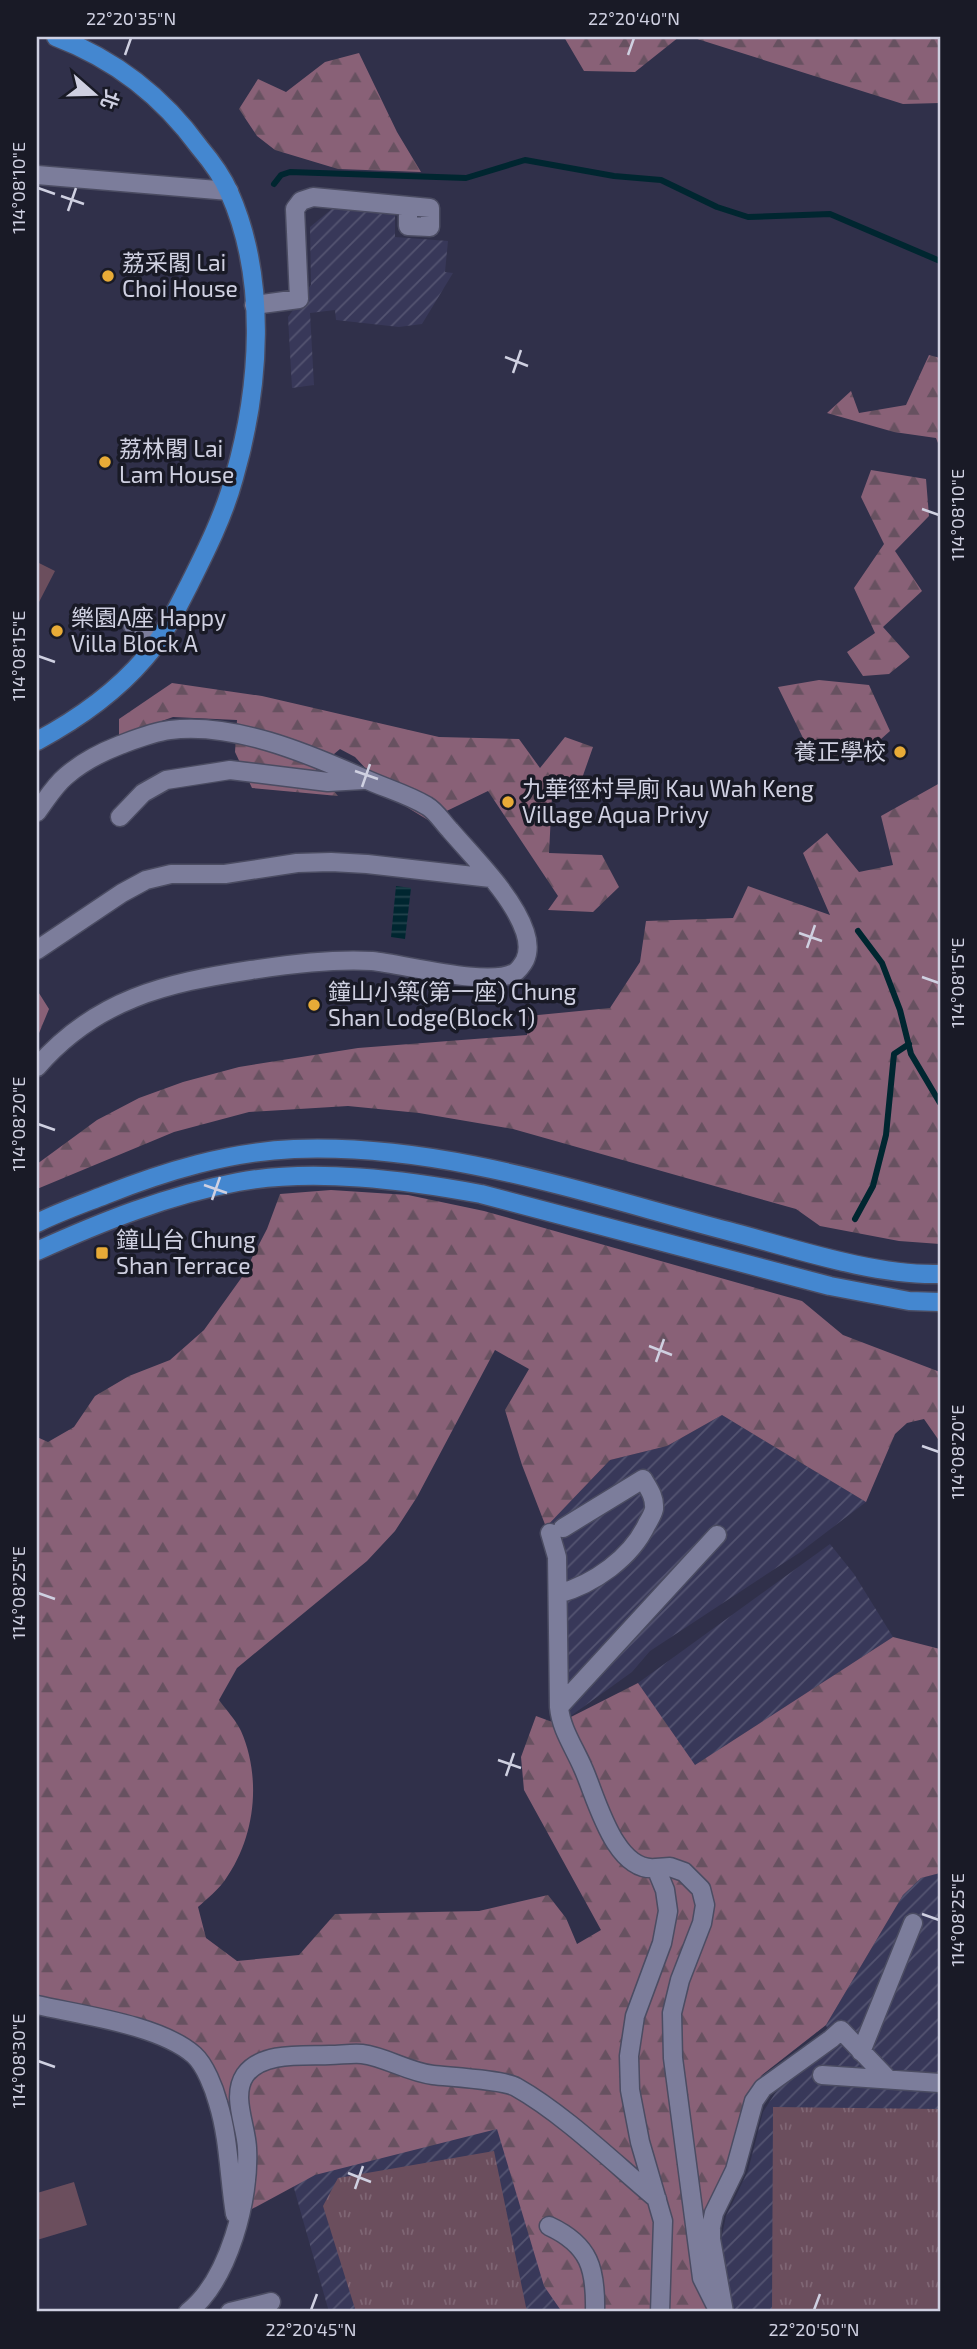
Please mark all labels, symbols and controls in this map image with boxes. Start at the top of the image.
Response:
text: 22°20'35"N [86,7,176,29]
text: 22°20'40"N [588,7,680,29]
north arrow [60,60,130,130]
text: 北 [96,87,125,113]
text: 114°08'10"E [7,142,29,234]
place label: 荔采閣 Lai Choi House [122,248,238,302]
marker: 荔采閣 Lai Choi House [100,268,116,284]
place label: 荔林閣 Lai Lam House [119,434,234,488]
marker: 荔林閣 Lai Lam House [97,454,113,470]
text: 114°08'10"E [946,469,968,561]
place label: 樂園A座 Happy Villa Block A [71,603,226,657]
text: 114°08'15"E [7,611,29,701]
marker: 樂園A座 Happy Villa Block A [49,623,65,639]
place label: 養正學校 [794,737,886,765]
marker: 養正學校 [892,744,908,760]
place label: 九華徑村旱廁 Kau Wah Keng Village Aqua Privy [522,774,814,828]
marker: 九華徑村旱廁 Kau Wah Keng Village Aqua Privy [500,794,516,810]
text: 114°08'15"E [946,938,968,1028]
place label: 鐘山小築(第一座) Chung Shan Lodge(Block 1) [328,977,577,1031]
marker: 鐘山小築(第一座) Chung Shan Lodge(Block 1) [306,997,322,1013]
text: 114°08'20"E [7,1077,29,1171]
place label: 鐘山台 Chung Shan Terrace [116,1225,256,1279]
marker: 鐘山台 Chung Shan Terrace [94,1245,110,1261]
text: 114°08'20"E [946,1405,968,1499]
text: 114°08'25"E [7,1546,29,1640]
text: 114°08'25"E [946,1873,968,1967]
text: 114°08'30"E [7,2014,29,2108]
text: 22°20'45"N [266,2318,356,2340]
text: 22°20'50"N [768,2318,860,2340]

